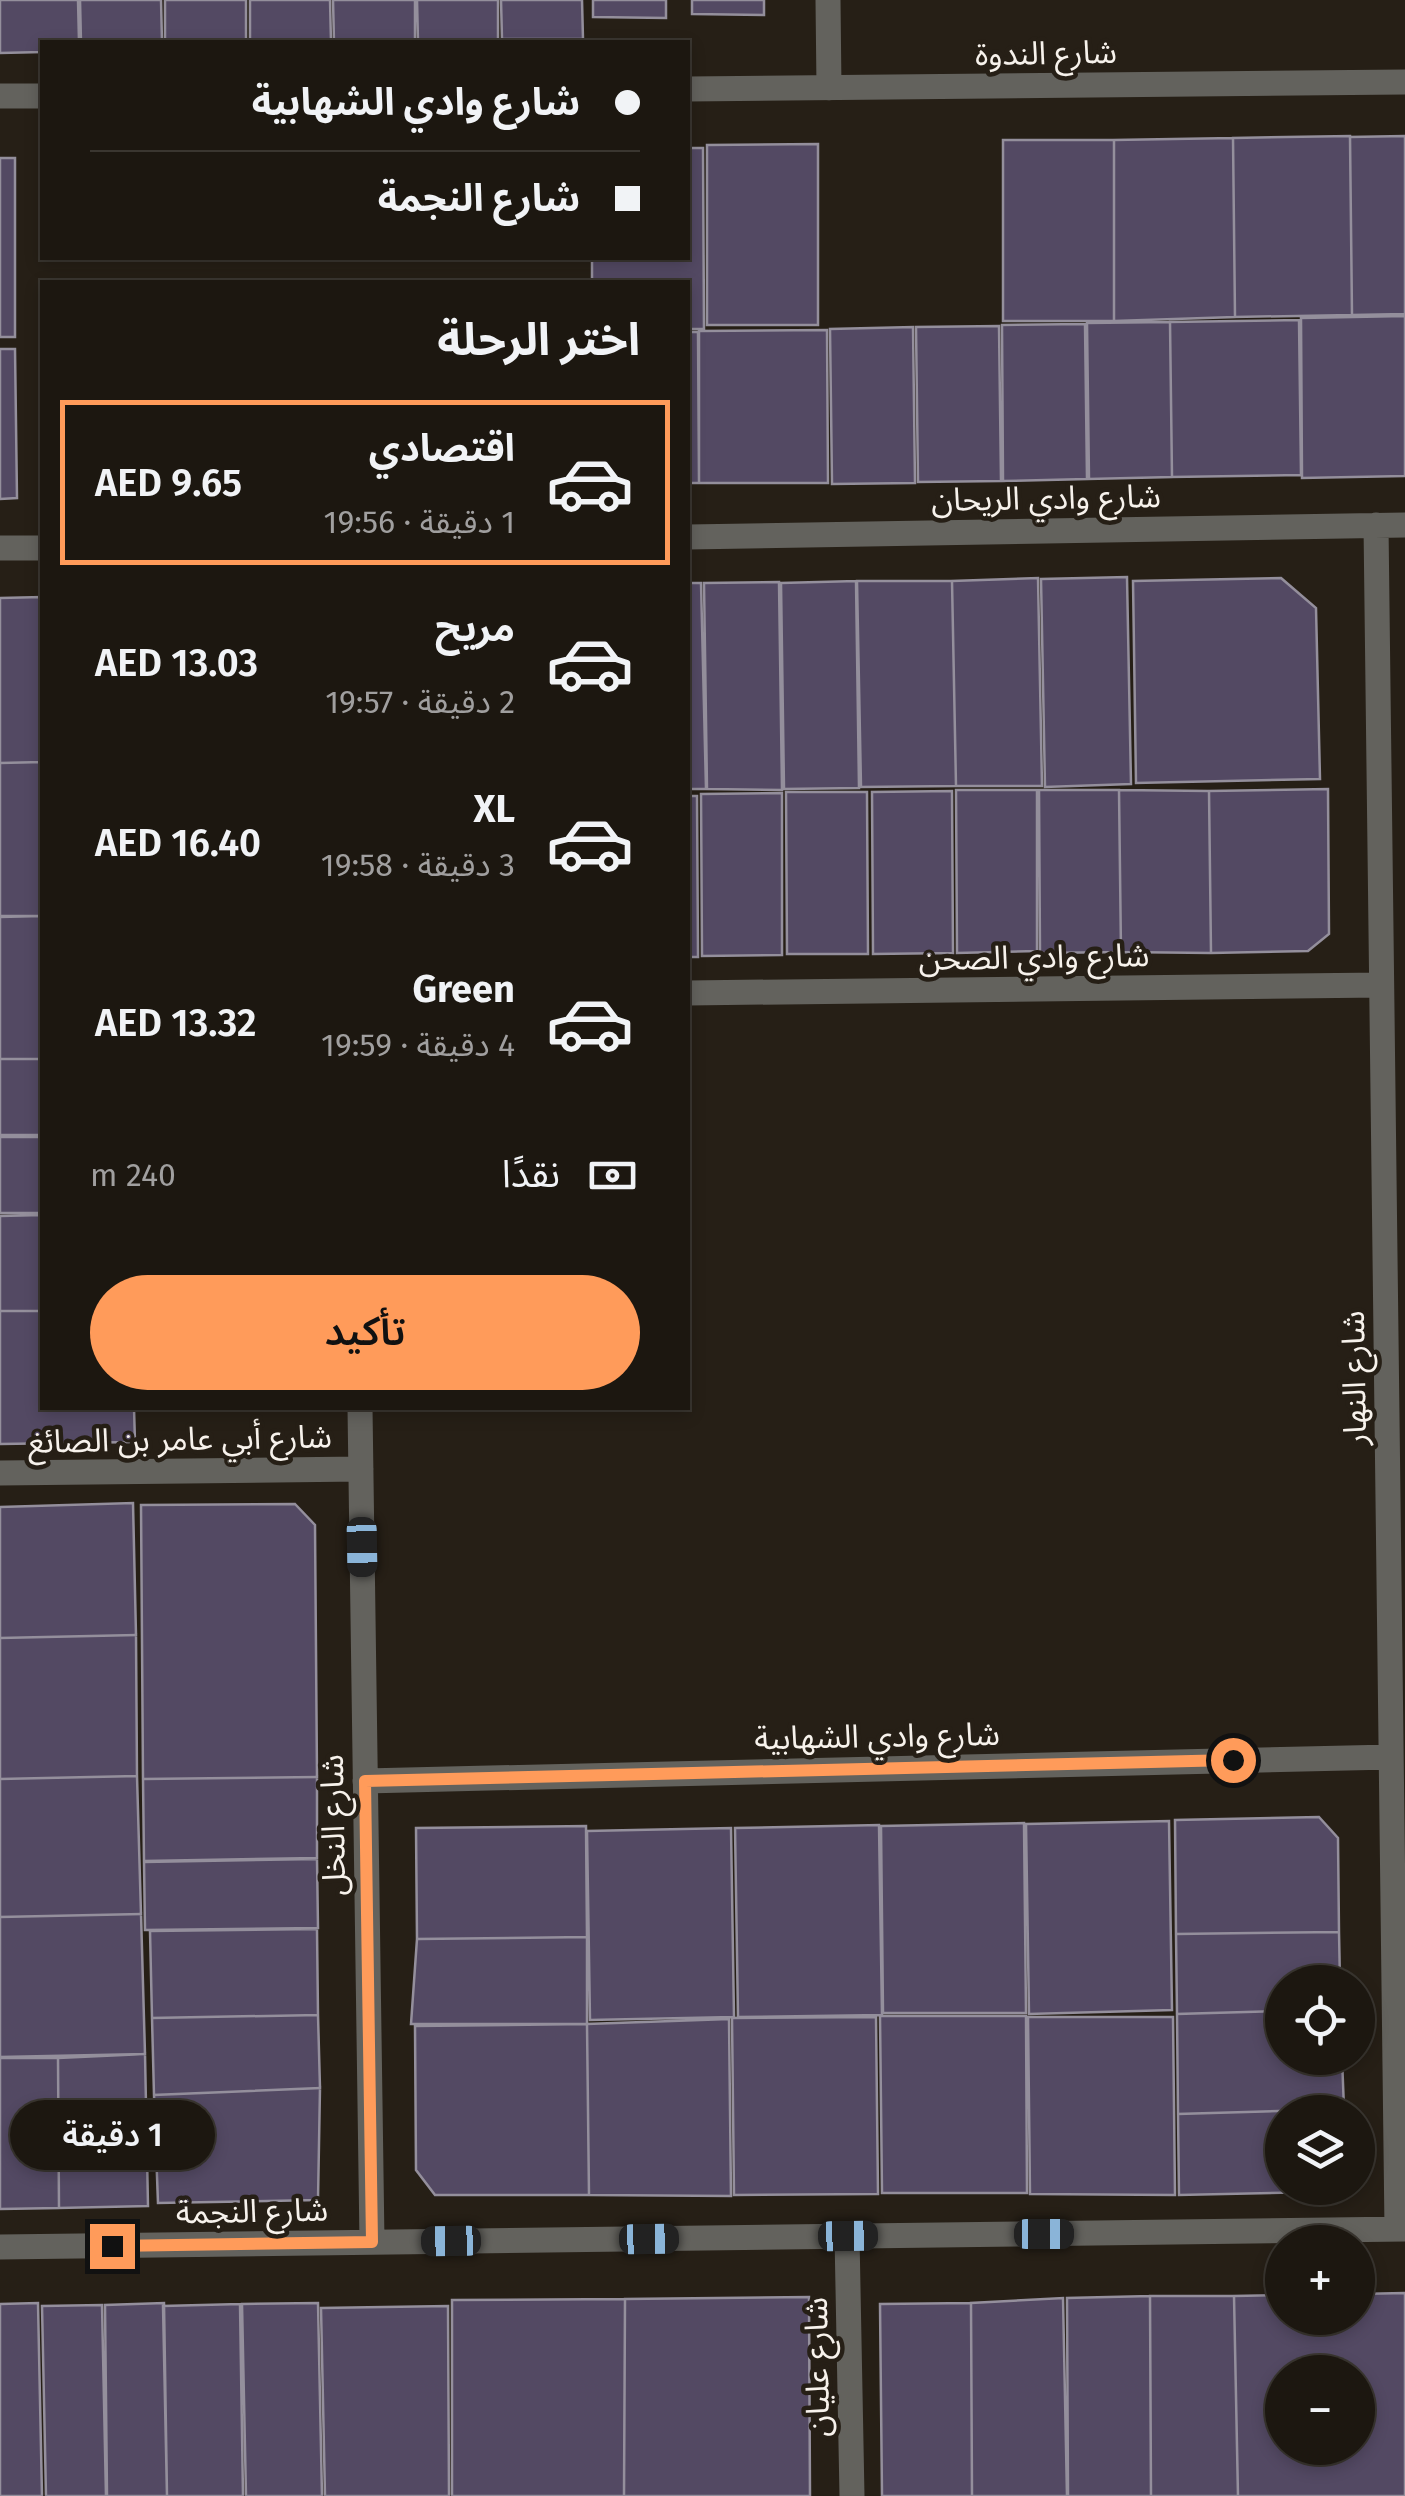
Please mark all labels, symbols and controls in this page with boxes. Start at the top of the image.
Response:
street label: شارع الندوة [975,33,1117,78]
text: شارع وادي الشهابية [252,79,580,125]
text: شارع النجمة [378,175,580,221]
text: اختر الرحلة [437,313,640,367]
text: اقتصادي [369,425,515,471]
icon: car [545,438,635,528]
text: AED 9.65 [95,460,242,506]
street label: شارع وادي الريحان [931,477,1161,524]
text: 1 دقيقة · 19:56 [324,503,515,541]
text: مريح [435,605,515,651]
icon: car [545,618,635,708]
text: AED 13.03 [95,640,258,686]
text: 2 دقيقة · 19:57 [325,683,515,721]
text: XL [473,786,515,832]
icon: car [545,798,635,888]
text: AED 16.40 [95,820,261,866]
text: 3 دقيقة · 19:58 [321,846,515,884]
street label: شارع وادي الصحن [918,936,1150,983]
text: Green [413,966,515,1012]
icon: car [545,978,635,1068]
text: AED 13.32 [95,1000,257,1046]
text: 4 دقيقة · 19:59 [321,1026,515,1064]
icon: cash [585,1148,640,1203]
text: نقدًا [502,1151,560,1197]
text: 240 m [90,1156,176,1194]
button: تأكيد [90,1275,640,1390]
street label: شارع النهار [1334,1310,1379,1447]
street label: شارع أبي عامر بن الصائغ [28,1417,332,1466]
car [346,1517,378,1577]
street label: شارع وادي الشهابية [754,1715,1000,1763]
route start [1211,1738,1256,1783]
street label: شارع النخل [313,1754,358,1896]
map controls [1265,1965,1375,2465]
button: locate [1265,1965,1375,2075]
button: layers [1265,2095,1375,2205]
callout: 1 دقيقة [9,2101,214,2171]
text: 1 دقيقة [62,2116,163,2154]
street label: شارع النجمة [176,2191,329,2236]
car [1014,2219,1074,2249]
car [818,2220,878,2252]
car [619,2223,679,2255]
route end [90,2224,135,2269]
car [421,2225,481,2257]
button: + [1265,2225,1375,2335]
street label: شارع عليان [797,2297,842,2437]
button: − [1265,2355,1375,2465]

